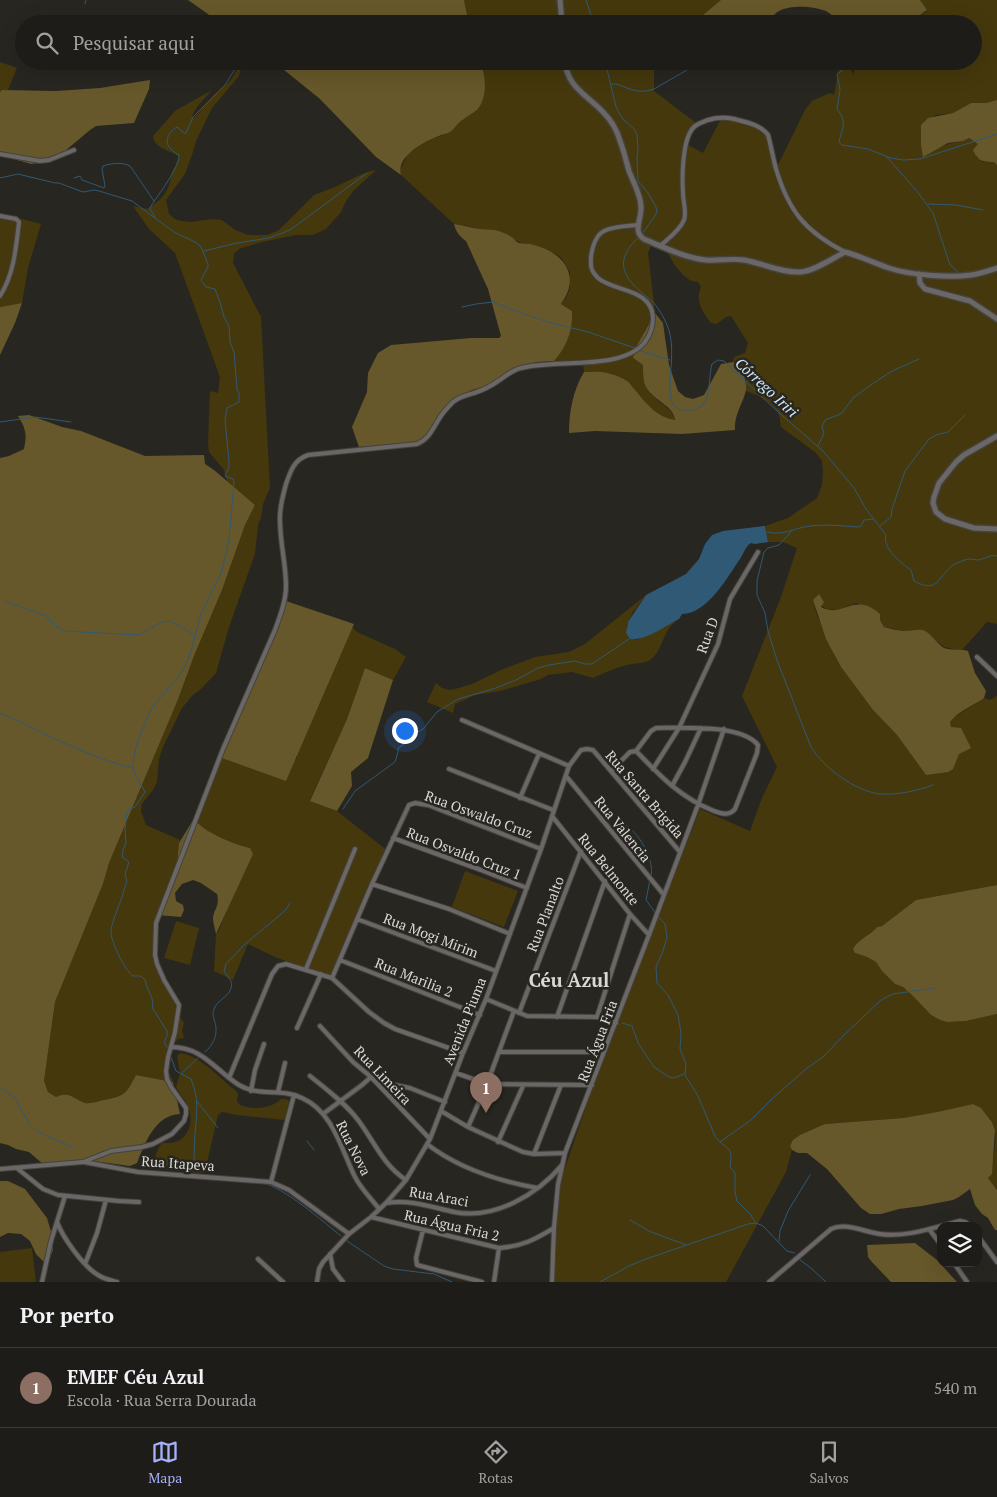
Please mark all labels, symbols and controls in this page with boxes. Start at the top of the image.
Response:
search box [15,15,982,70]
icon: search [33,29,61,57]
text: Pesquisar aqui [73,30,195,55]
water label: Córrego Iriri [731,353,803,422]
street label: Rua D [692,614,722,656]
your location [392,718,418,744]
street label: Rua Santa Brigida [602,746,688,842]
street label: Rua Oswaldo Cruz [422,786,536,842]
street label: Rua Valencia [590,792,656,866]
street label: Rua Osvaldo Cruz 1 [404,822,524,884]
street label: Rua Belmonte [574,829,644,909]
street label: Rua Planalto [522,873,568,955]
street label: Rua Mogi Mirim [381,908,481,962]
street label: Rua Marilia 2 [372,953,456,1001]
district label: Céu Azul [529,967,609,992]
street label: Avenida Piuma [438,974,490,1068]
street label: Rua Água Fria [573,997,621,1085]
street label: Rua Limeira [350,1041,416,1109]
pin: 1 [470,1072,502,1113]
street label: Rua Nova [332,1117,376,1179]
street label: Rua Itapeva [141,1151,215,1175]
street label: Rua Araci [408,1181,470,1211]
street label: Rua Água Fria 2 [402,1205,502,1245]
map controls [937,1222,982,1267]
button: layers [937,1222,982,1267]
text: Por perto [20,1301,114,1329]
text: EMEF Céu Azul [67,1364,204,1389]
text: 1 [31,1377,41,1399]
text: 540 m [934,1377,977,1399]
text: Escola · Rua Serra Dourada [67,1389,257,1411]
tab: Mapa [148,1438,182,1487]
tab: Rotas [479,1438,513,1487]
tab: Salvos [809,1438,849,1487]

